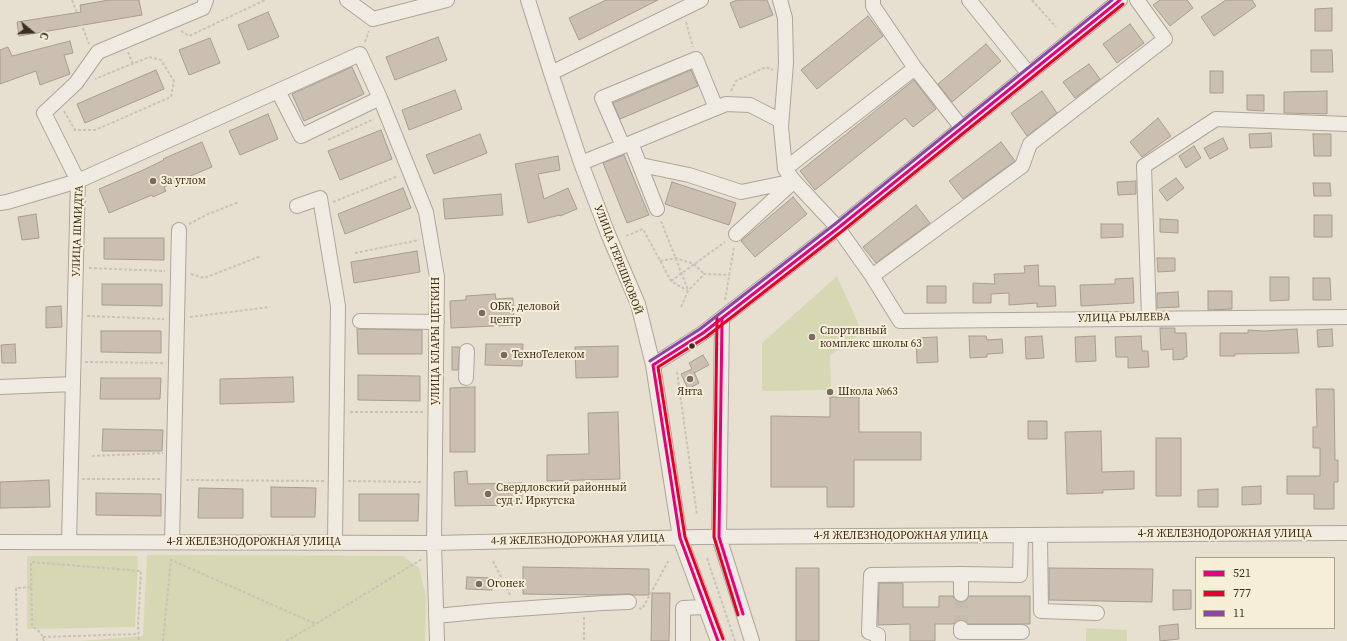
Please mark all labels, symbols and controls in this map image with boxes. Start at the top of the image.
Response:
north arrow [12,12,52,52]
text: С [36,30,52,41]
place label: За углом [161,174,206,188]
marker: За углом [148,176,158,186]
street label: УЛИЦА ШМИДТА [70,185,86,277]
street label: УЛИЦА ТЕРЕШКОВОЙ [591,203,645,317]
street label: УЛИЦА КЛАРЫ ЦЕТКИН [429,277,443,405]
place label: ОБК, деловой центр [490,300,560,326]
marker: ОБК, деловой центр [477,308,487,318]
street label: УЛИЦА РЫЛЕЕВА [1078,311,1170,325]
place label: Спортивный комплекс школы 63 [820,324,922,350]
marker: Спортивный комплекс школы 63 [807,332,817,342]
unlabelled marker [687,341,697,351]
place label: ТехноТелеком [512,348,585,362]
marker: ТехноТелеком [499,350,509,360]
marker: Янта [685,374,695,384]
place label: Янта [677,385,703,399]
place label: Школа №63 [838,385,898,399]
marker: Школа №63 [825,387,835,397]
place label: Свердловский районный суд г. Иркутска [496,481,627,507]
marker: Свердловский районный суд г. Иркутска [483,489,493,499]
street label: 4-Я ЖЕЛЕЗНОДОРОЖНАЯ УЛИЦА [1138,527,1312,541]
street label: 4-Я ЖЕЛЕЗНОДОРОЖНАЯ УЛИЦА [814,529,988,543]
street label: 4-Я ЖЕЛЕЗНОДОРОЖНАЯ УЛИЦА [491,532,665,548]
street label: 4-Я ЖЕЛЕЗНОДОРОЖНАЯ УЛИЦА [167,535,341,549]
legend [1195,557,1335,629]
text: 521 [1233,565,1251,581]
place label: Огонек [487,577,524,591]
marker: Огонек [474,579,484,589]
text: 777 [1233,585,1251,601]
text: 11 [1233,605,1245,621]

